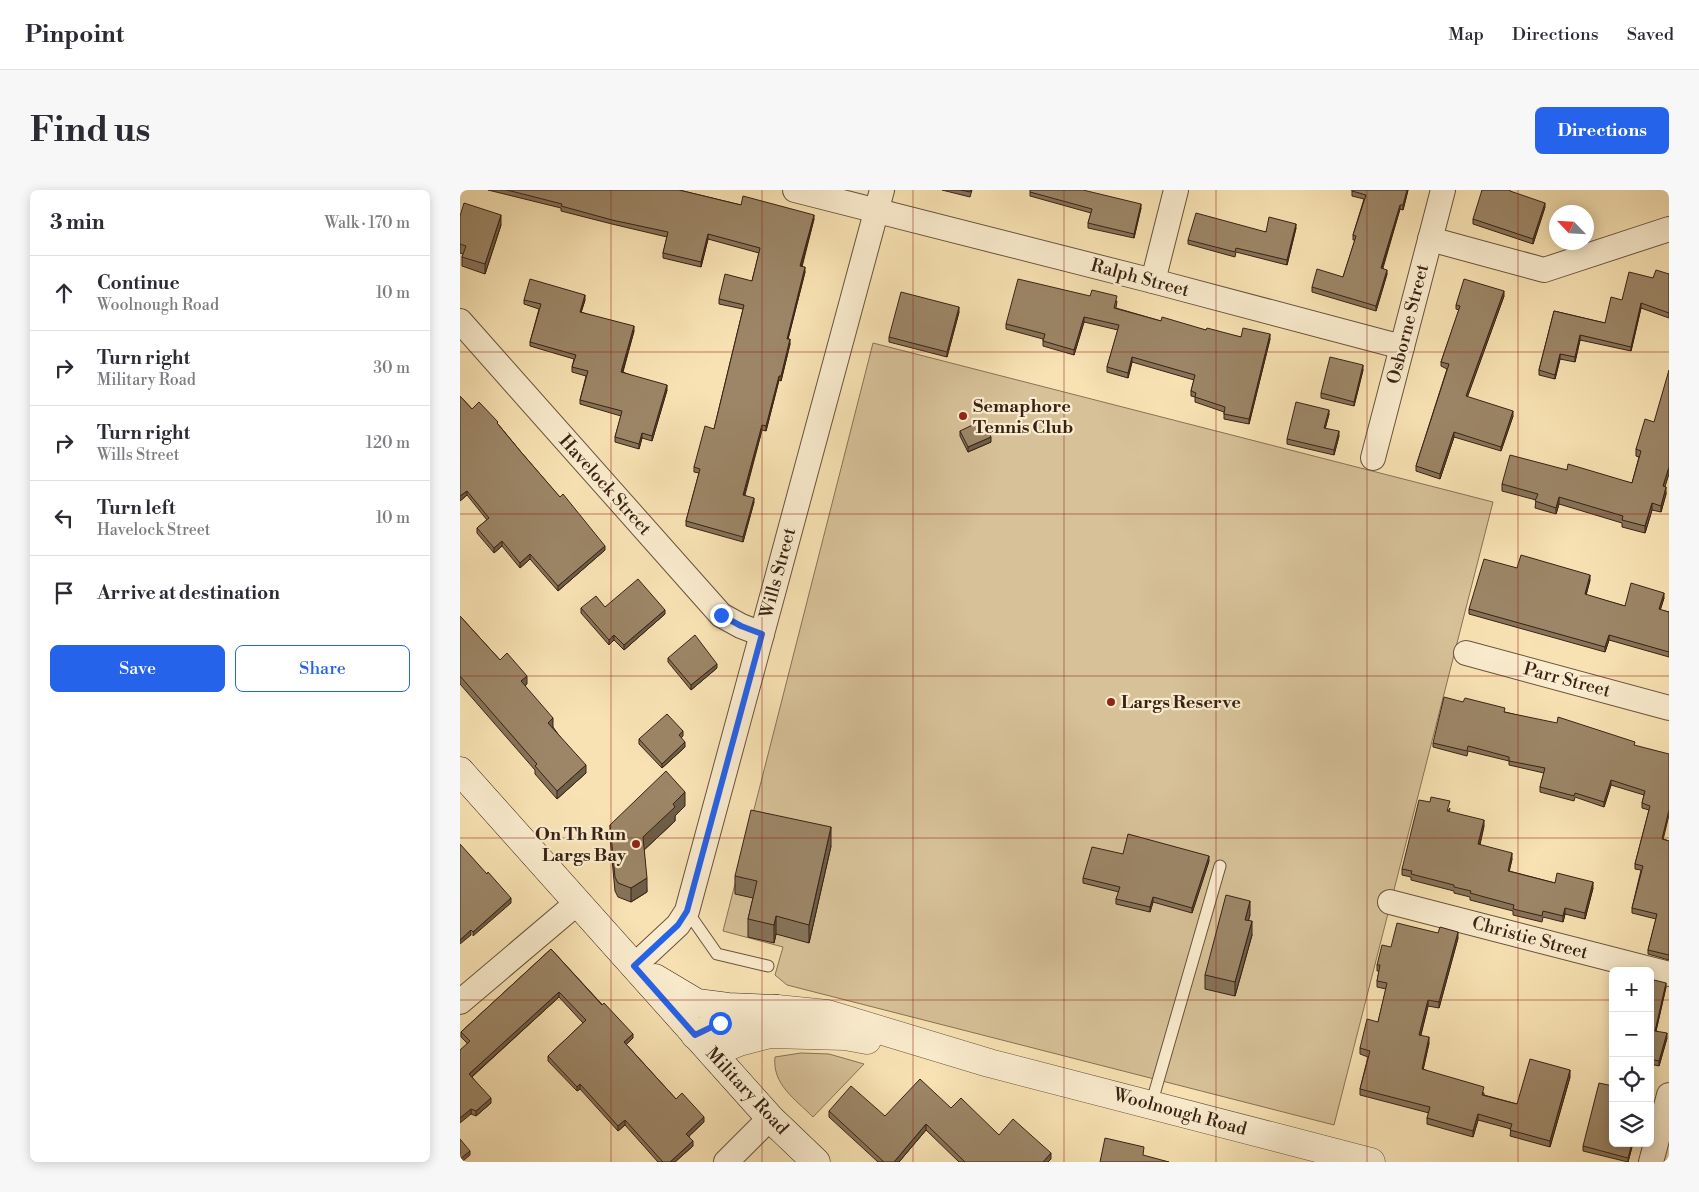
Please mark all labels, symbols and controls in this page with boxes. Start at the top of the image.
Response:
text: Pinpoint [25,20,124,50]
text: Map [1448,23,1484,46]
text: Directions [1512,23,1599,46]
text: Saved [1627,23,1674,46]
button: Directions [1535,107,1669,154]
text: Find us [30,109,150,152]
north arrow [1549,205,1594,250]
text: 3 min [50,210,105,236]
text: Walk · 170 m [324,213,410,233]
street label: Ralph Street [1088,254,1192,302]
street label: Osborne Street [1382,261,1434,386]
text: Continue [97,271,180,295]
icon: ahead [50,279,78,307]
text: 10 m [376,283,410,303]
text: Woolnough Road [97,295,219,315]
text: Turn right [97,346,190,370]
icon: right [50,354,78,382]
text: 30 m [373,358,410,378]
text: Military Road [97,370,196,390]
place label: Semaphore Tennis Club [973,395,1073,439]
marker: Semaphore Tennis Club [957,410,969,422]
text: Turn right [97,421,190,445]
icon: right [50,429,78,457]
street label: Havelock Street [554,430,657,541]
text: 120 m [366,433,410,453]
text: Wills Street [97,445,179,465]
text: Turn left [97,496,176,520]
icon: left [50,504,78,532]
text: 10 m [376,508,410,528]
text: Havelock Street [97,520,211,540]
street label: Wills Street [755,525,801,622]
icon: arrive [50,579,78,607]
text: Arrive at destination [97,581,280,605]
route end [710,604,733,627]
button: Save [50,645,225,692]
button: Share [235,645,410,692]
street label: Parr Street [1521,657,1614,703]
place label: Largs Reserve [1121,691,1241,714]
marker: Largs Reserve [1105,696,1117,708]
place label: On Th Run Largs Bay [535,823,627,867]
marker: On Th Run Largs Bay [630,838,642,850]
street label: Christie Street [1469,911,1591,965]
map controls [1609,967,1654,1147]
button: + [1609,967,1654,1012]
route start [709,1012,732,1035]
button: − [1609,1012,1654,1057]
street label: Military Road [701,1042,794,1140]
button: locate [1609,1057,1654,1102]
street label: Woolnough Road [1110,1083,1250,1141]
button: layers [1609,1102,1654,1147]

